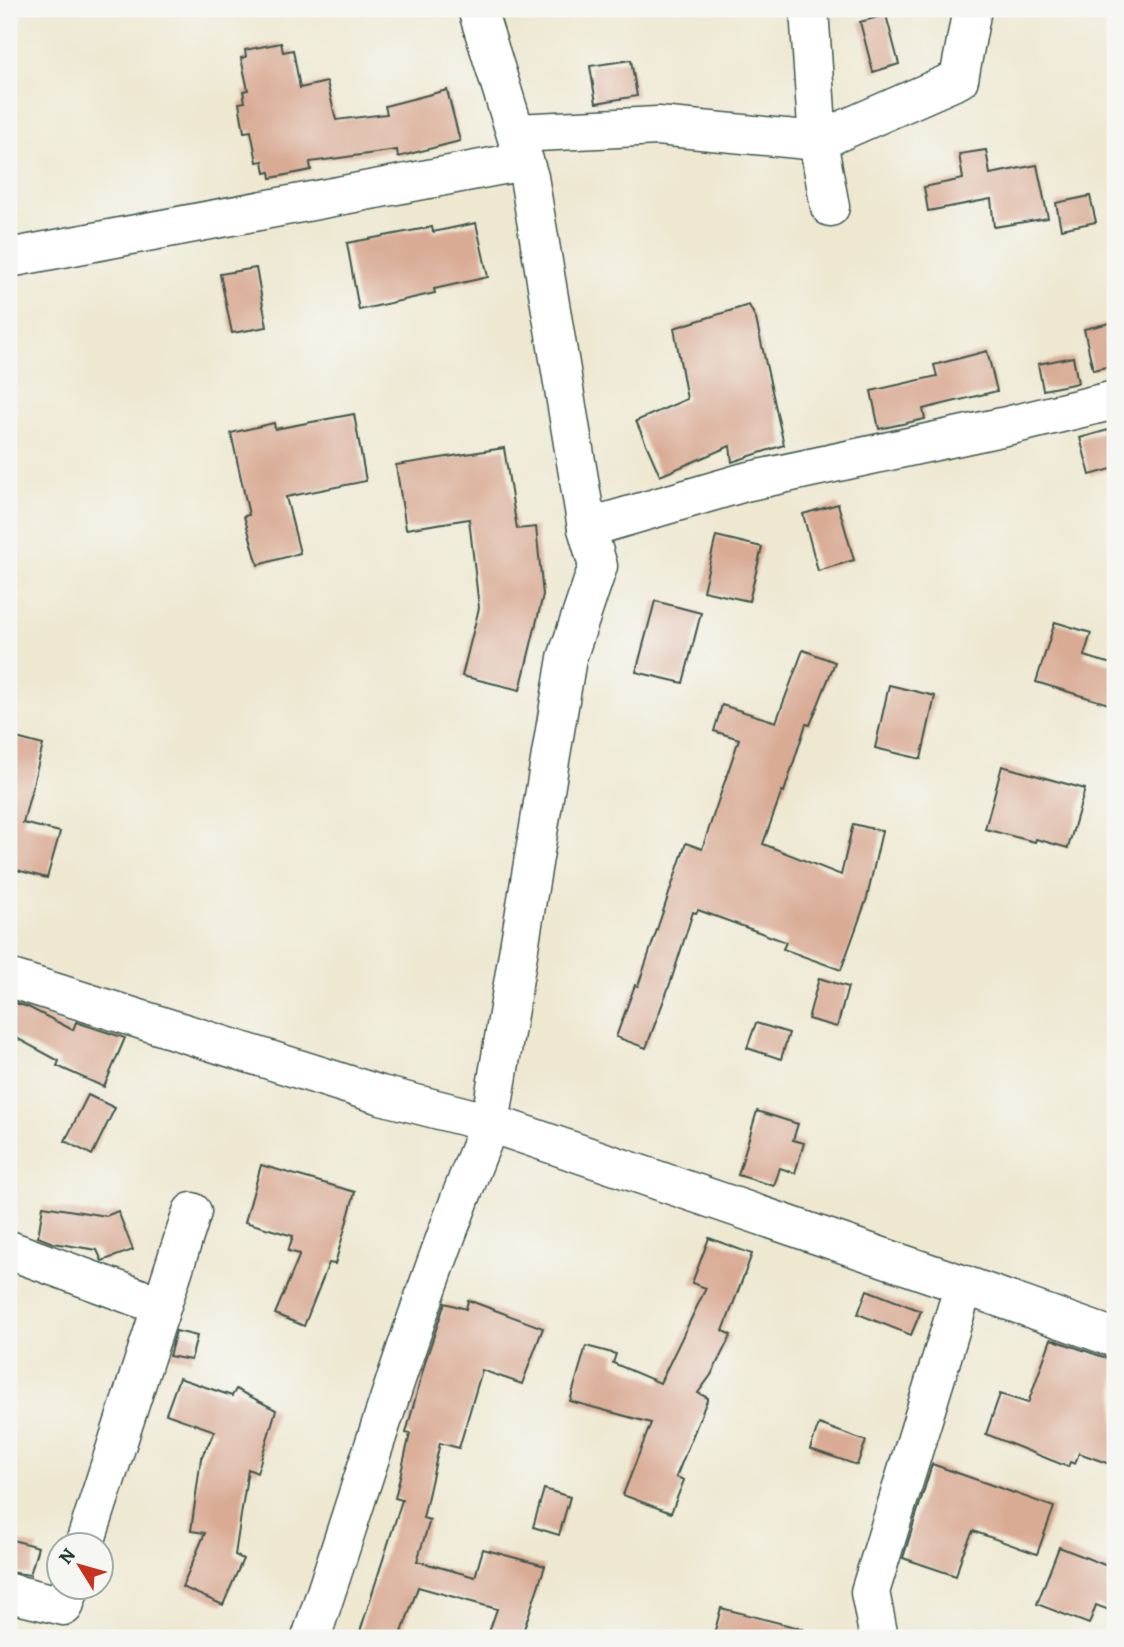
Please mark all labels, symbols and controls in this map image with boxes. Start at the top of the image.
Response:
north arrow [46,1532,116,1602]
text: N [53,1543,82,1570]

